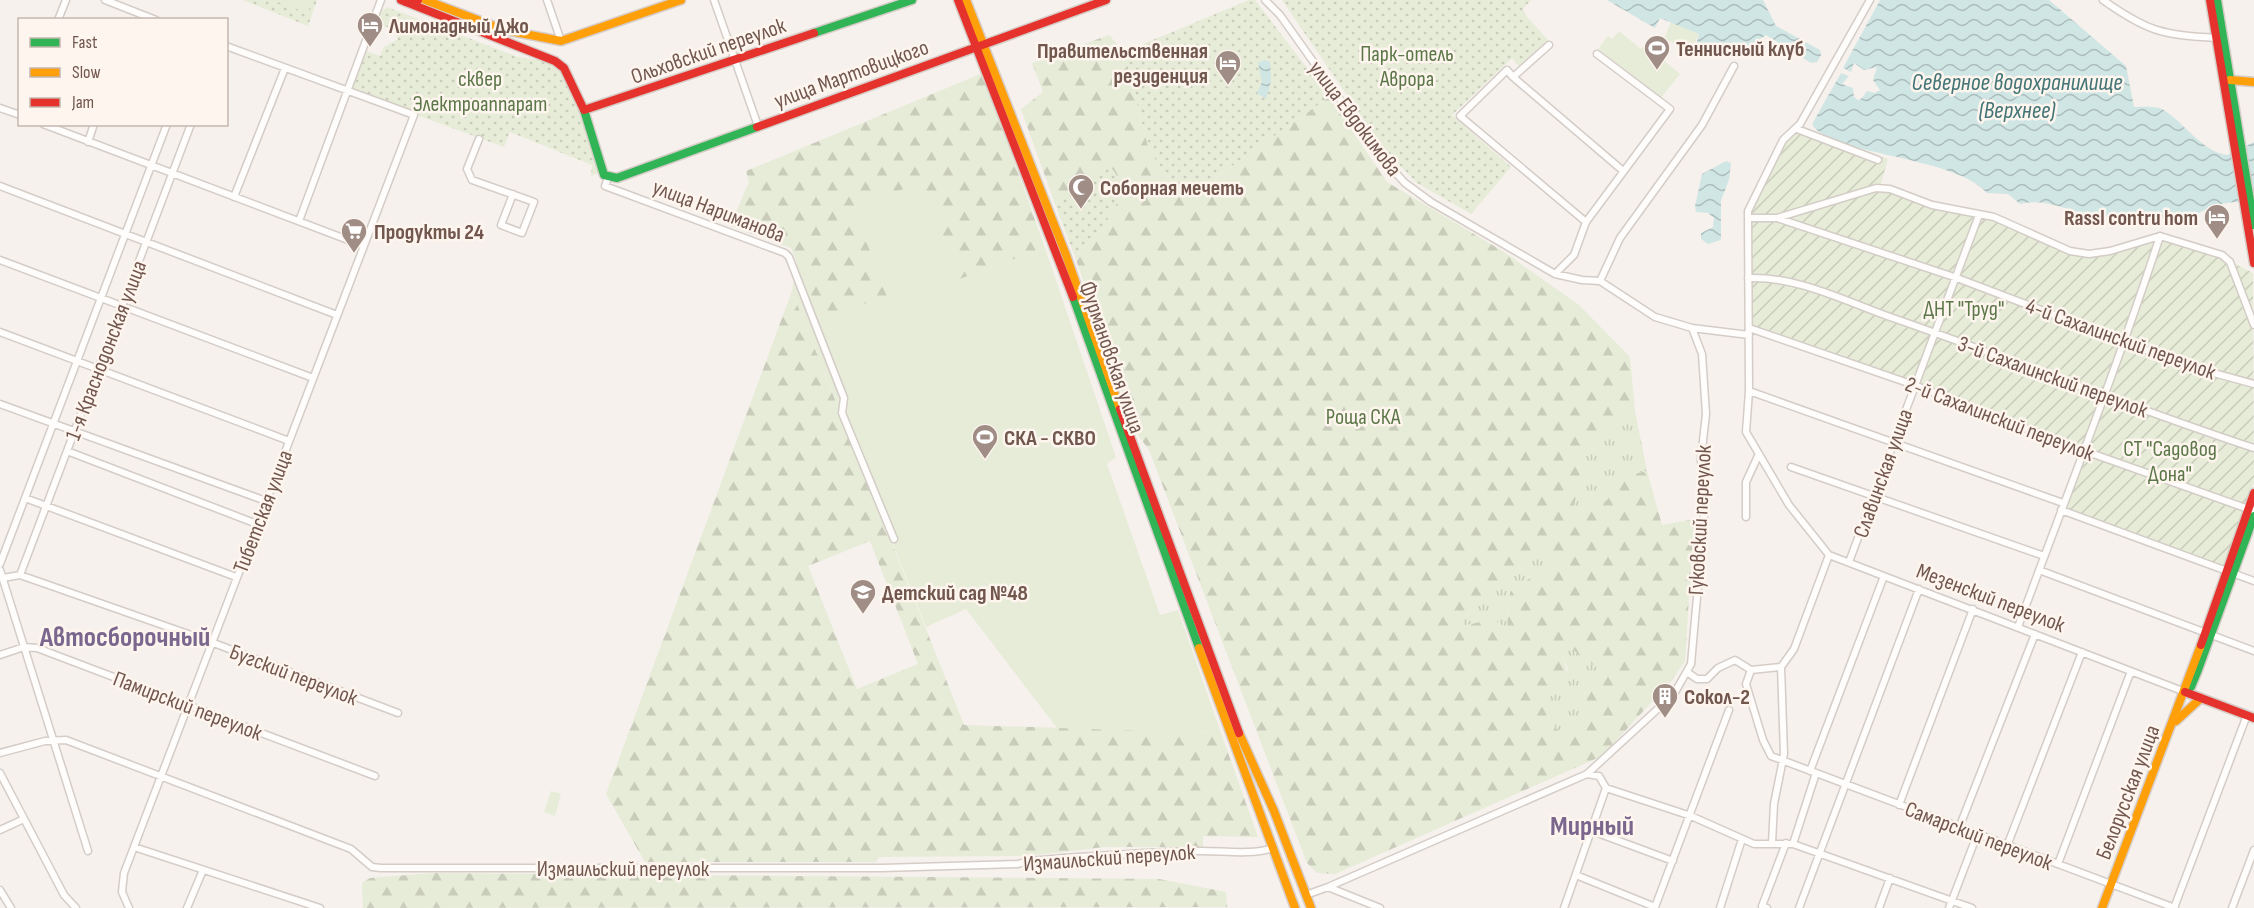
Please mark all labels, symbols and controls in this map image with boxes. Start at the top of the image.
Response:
hotel icon: Лимонадный Джо [355,10,385,48]
street label: Ольховский переулок [628,12,790,91]
place label: Лимонадный Джо [388,13,529,40]
legend [18,18,228,126]
text: Fast [72,32,98,53]
sports icon: Теннисный клуб [1642,33,1672,71]
street label: улица Мартовицкого [771,34,932,115]
place label: Теннисный клуб [1676,36,1804,63]
place label: Правительственная резиденция [1037,38,1208,90]
park label: Парк-отель Аврора [1360,41,1454,93]
hotel icon: Правительственная резиденция [1213,48,1243,86]
street label: улица Евдокимова [1303,56,1407,182]
text: Slow [72,62,101,83]
park label: cквер Электроаппарат [413,66,547,118]
water label: Северное водохранилище (Верхнее) [1911,68,2123,125]
text: Jam [71,92,94,113]
mosque icon: Соборная мечеть [1066,172,1096,210]
street label: улица Нариманова [648,174,788,249]
place label: Соборная мечеть [1100,175,1244,202]
hotel icon: Rassl contru hom [2202,202,2232,240]
place label: Rassl contru hom [2064,205,2198,232]
supermarket icon: Продукты 24 [339,216,369,254]
place label: Продукты 24 [374,219,484,246]
street label: 1-я Краснодонская улица [60,257,153,444]
street label: Фурмановская улица [1073,278,1150,437]
street label: 4-й Сахалинский переулок [2022,293,2220,387]
park label: ДНТ "Труд" [1924,296,2004,323]
street label: 3-й Сахалинский переулок [1954,331,2152,425]
street label: 2-й Сахалинский переулок [1901,371,2098,468]
park label: Роща СКА [1326,404,1401,431]
street label: Славинская улица [1848,405,1919,542]
sports icon: СКА - СКВО [970,422,1000,460]
place label: СКА - СКВО [1004,425,1096,452]
park label: СТ "Садовод Дона" [2123,436,2217,488]
street label: Гуковский переулок [1683,444,1718,596]
street label: Тибетская улица [228,446,299,577]
street label: Мезенский переулок [1912,558,2069,639]
school or university icon: Детский сад №48 [848,577,878,615]
place label: Детский сад №48 [882,580,1028,607]
district label: Автосборочный [39,621,210,654]
street label: Бугский переулок [226,639,362,712]
street label: Памирский переулок [109,666,266,747]
building icon: Сокол-2 [1650,681,1680,719]
place label: Сокол-2 [1684,684,1750,711]
street label: Белорусская улица [2090,721,2166,864]
street label: Самарский переулок [1901,796,2057,877]
district label: Мирный [1550,810,1634,843]
street label: Измаильский переулок [1022,839,1197,878]
street label: Измаильский переулок [537,856,710,883]

